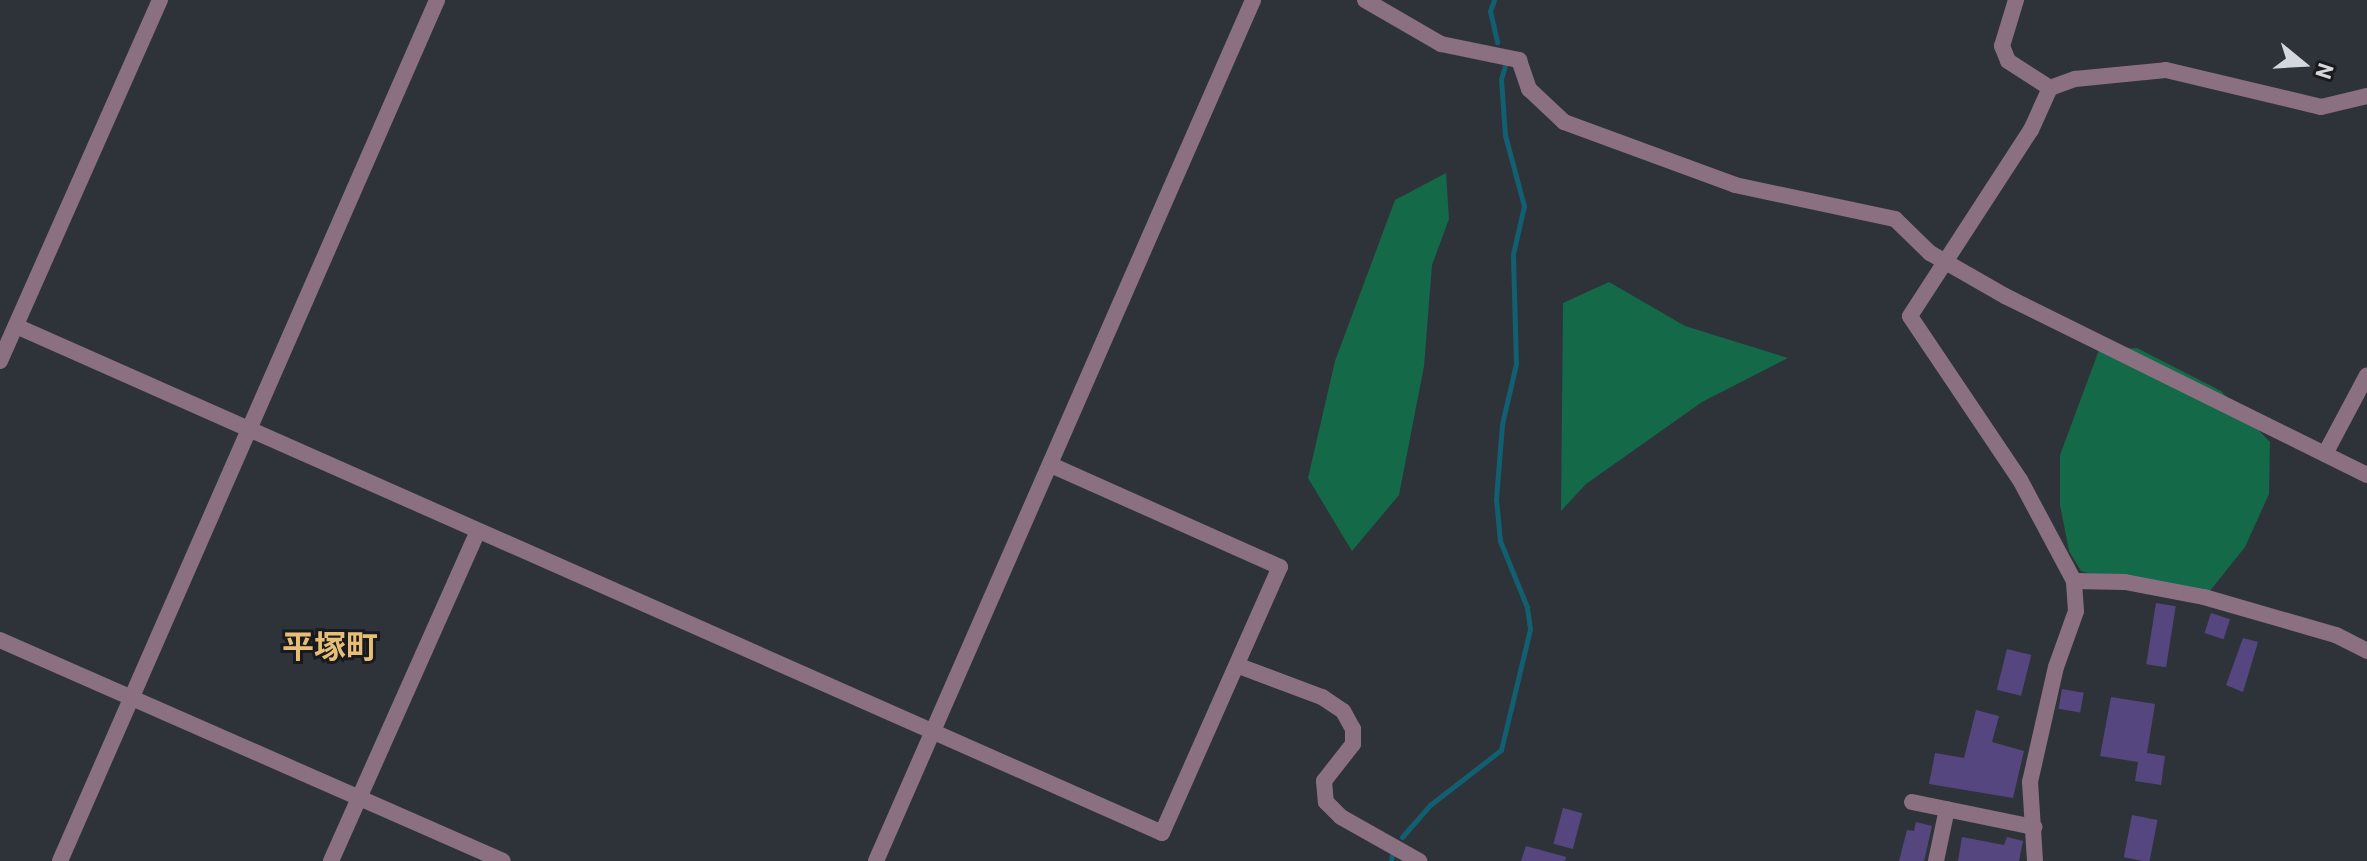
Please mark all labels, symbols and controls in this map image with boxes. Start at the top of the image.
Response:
north arrow [2263,24,2343,104]
text: N [2311,60,2340,82]
district label: 平塚町 [282,626,378,664]

